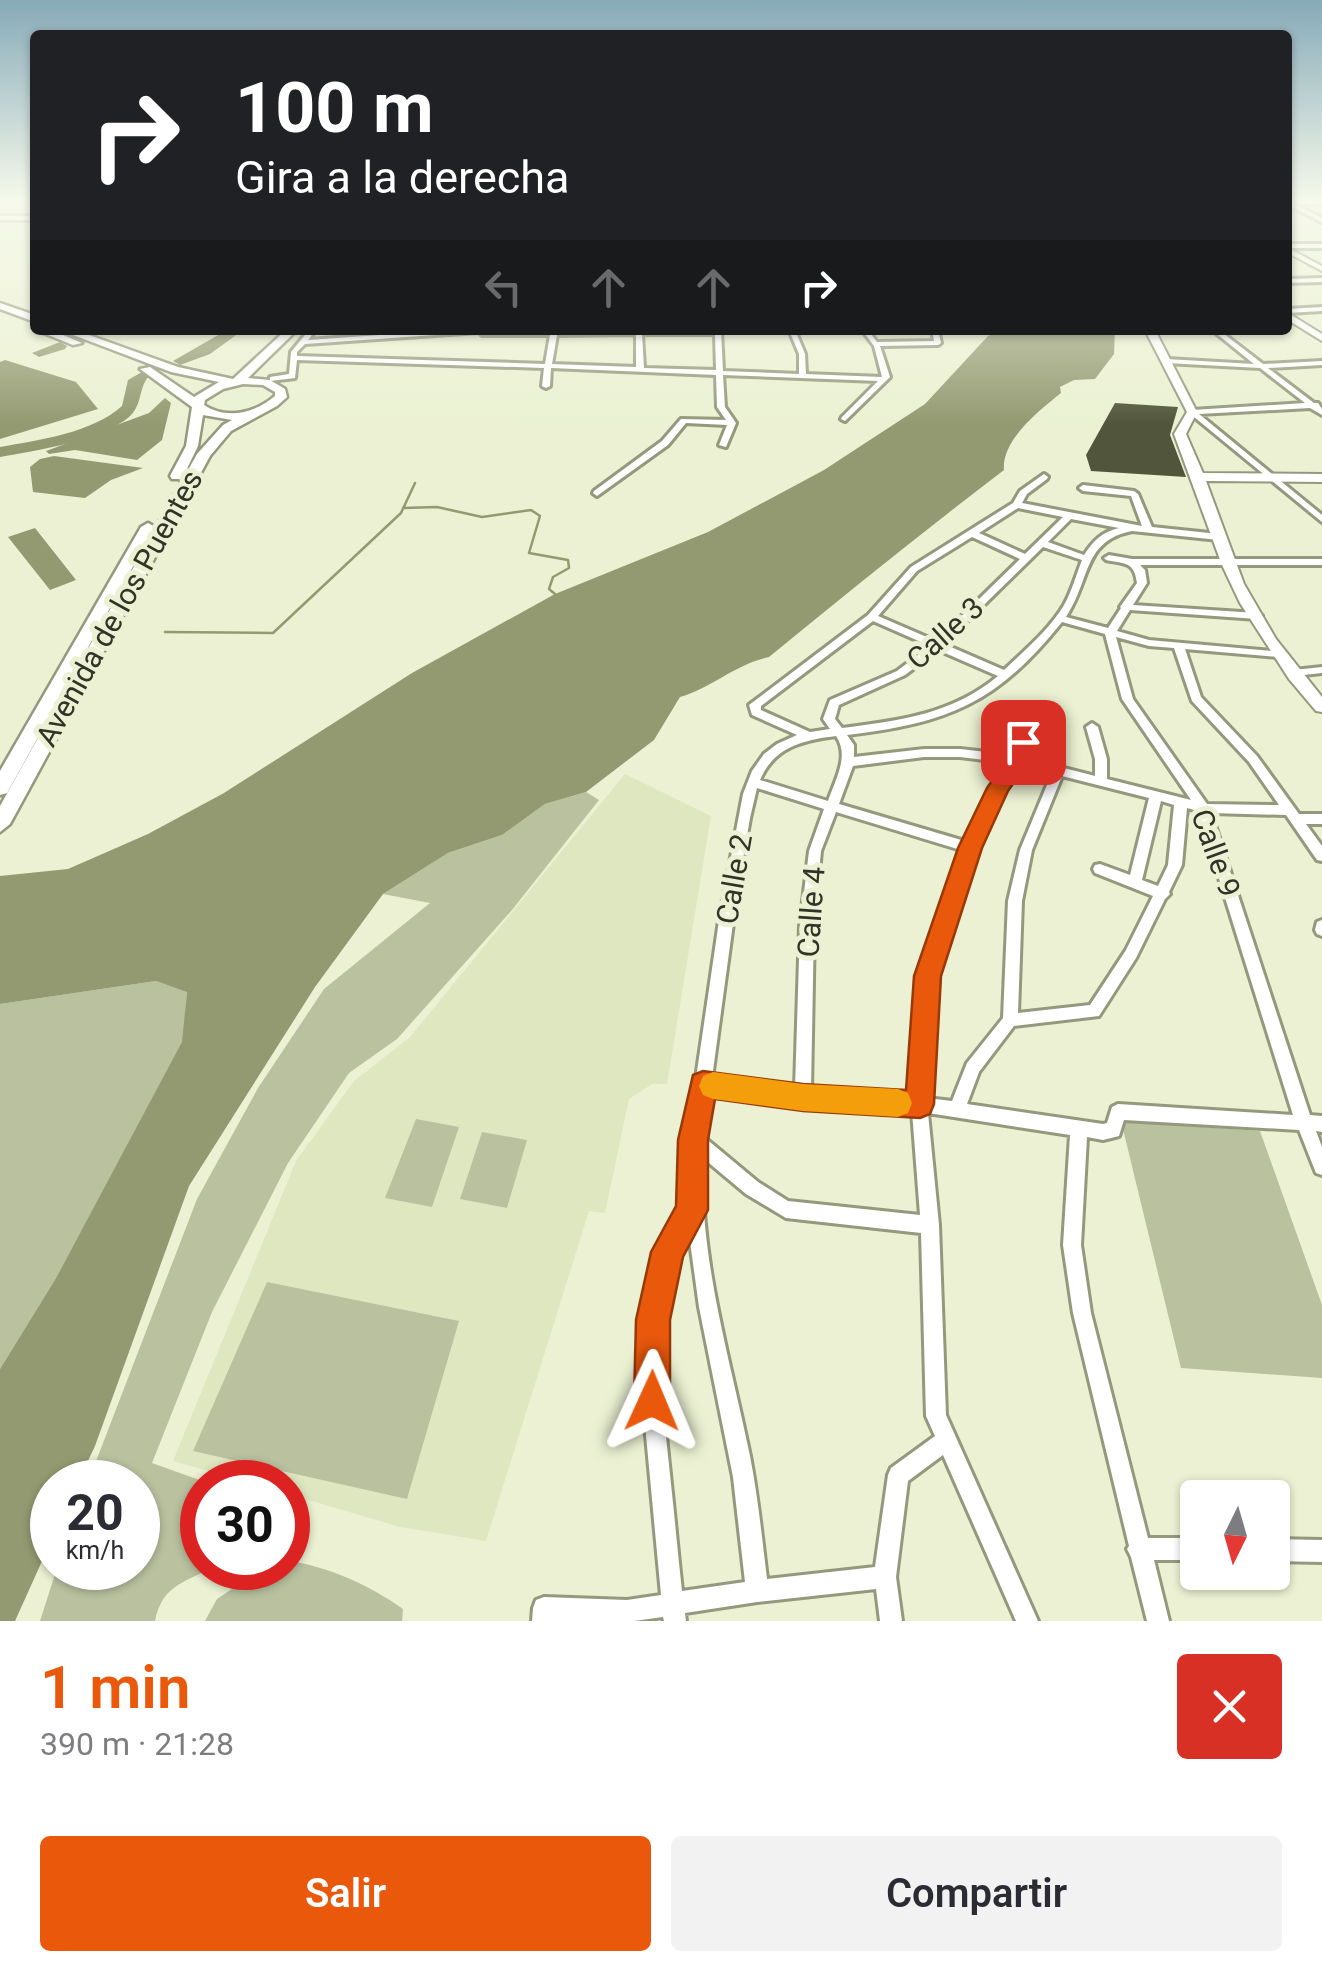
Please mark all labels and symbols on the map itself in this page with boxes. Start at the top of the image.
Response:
street label: Avenida de los Puentes [28,464,210,752]
street label: Calle 3 [900,590,990,676]
pin [981,700,1066,785]
street label: Calle 9 [1184,804,1248,902]
street label: Calle 2 [709,831,759,927]
street label: Calle 4 [790,865,832,958]
position arrow [600,1349,704,1453]
speed limit sign: 30 [180,1460,310,1590]
north arrow [1180,1480,1290,1590]

